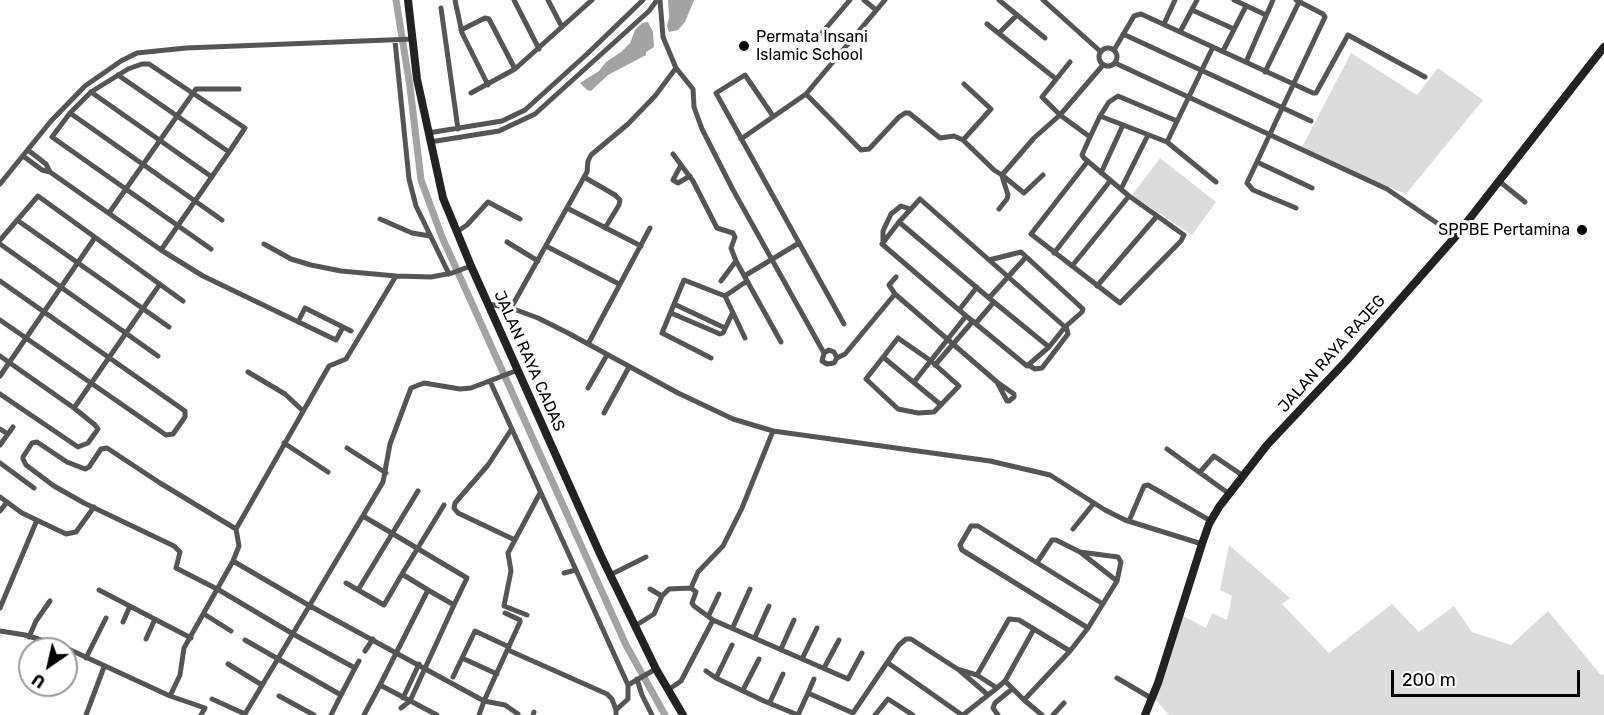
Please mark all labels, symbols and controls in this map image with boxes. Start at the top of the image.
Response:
place label: Permata Insani Islamic School [756,27,868,65]
marker: Permata Insani Islamic School [737,39,751,53]
place label: SPPBE Pertamina [1438,220,1570,240]
marker: SPPBE Pertamina [1575,223,1589,237]
street label: JALAN RAYA CADAS [489,288,569,434]
street label: JALAN RAYA RAJEG [1274,291,1390,417]
north arrow [18,637,78,697]
scale bar [1394,658,1583,696]
text: 200 m [1402,669,1456,691]
text: U [29,670,49,692]

